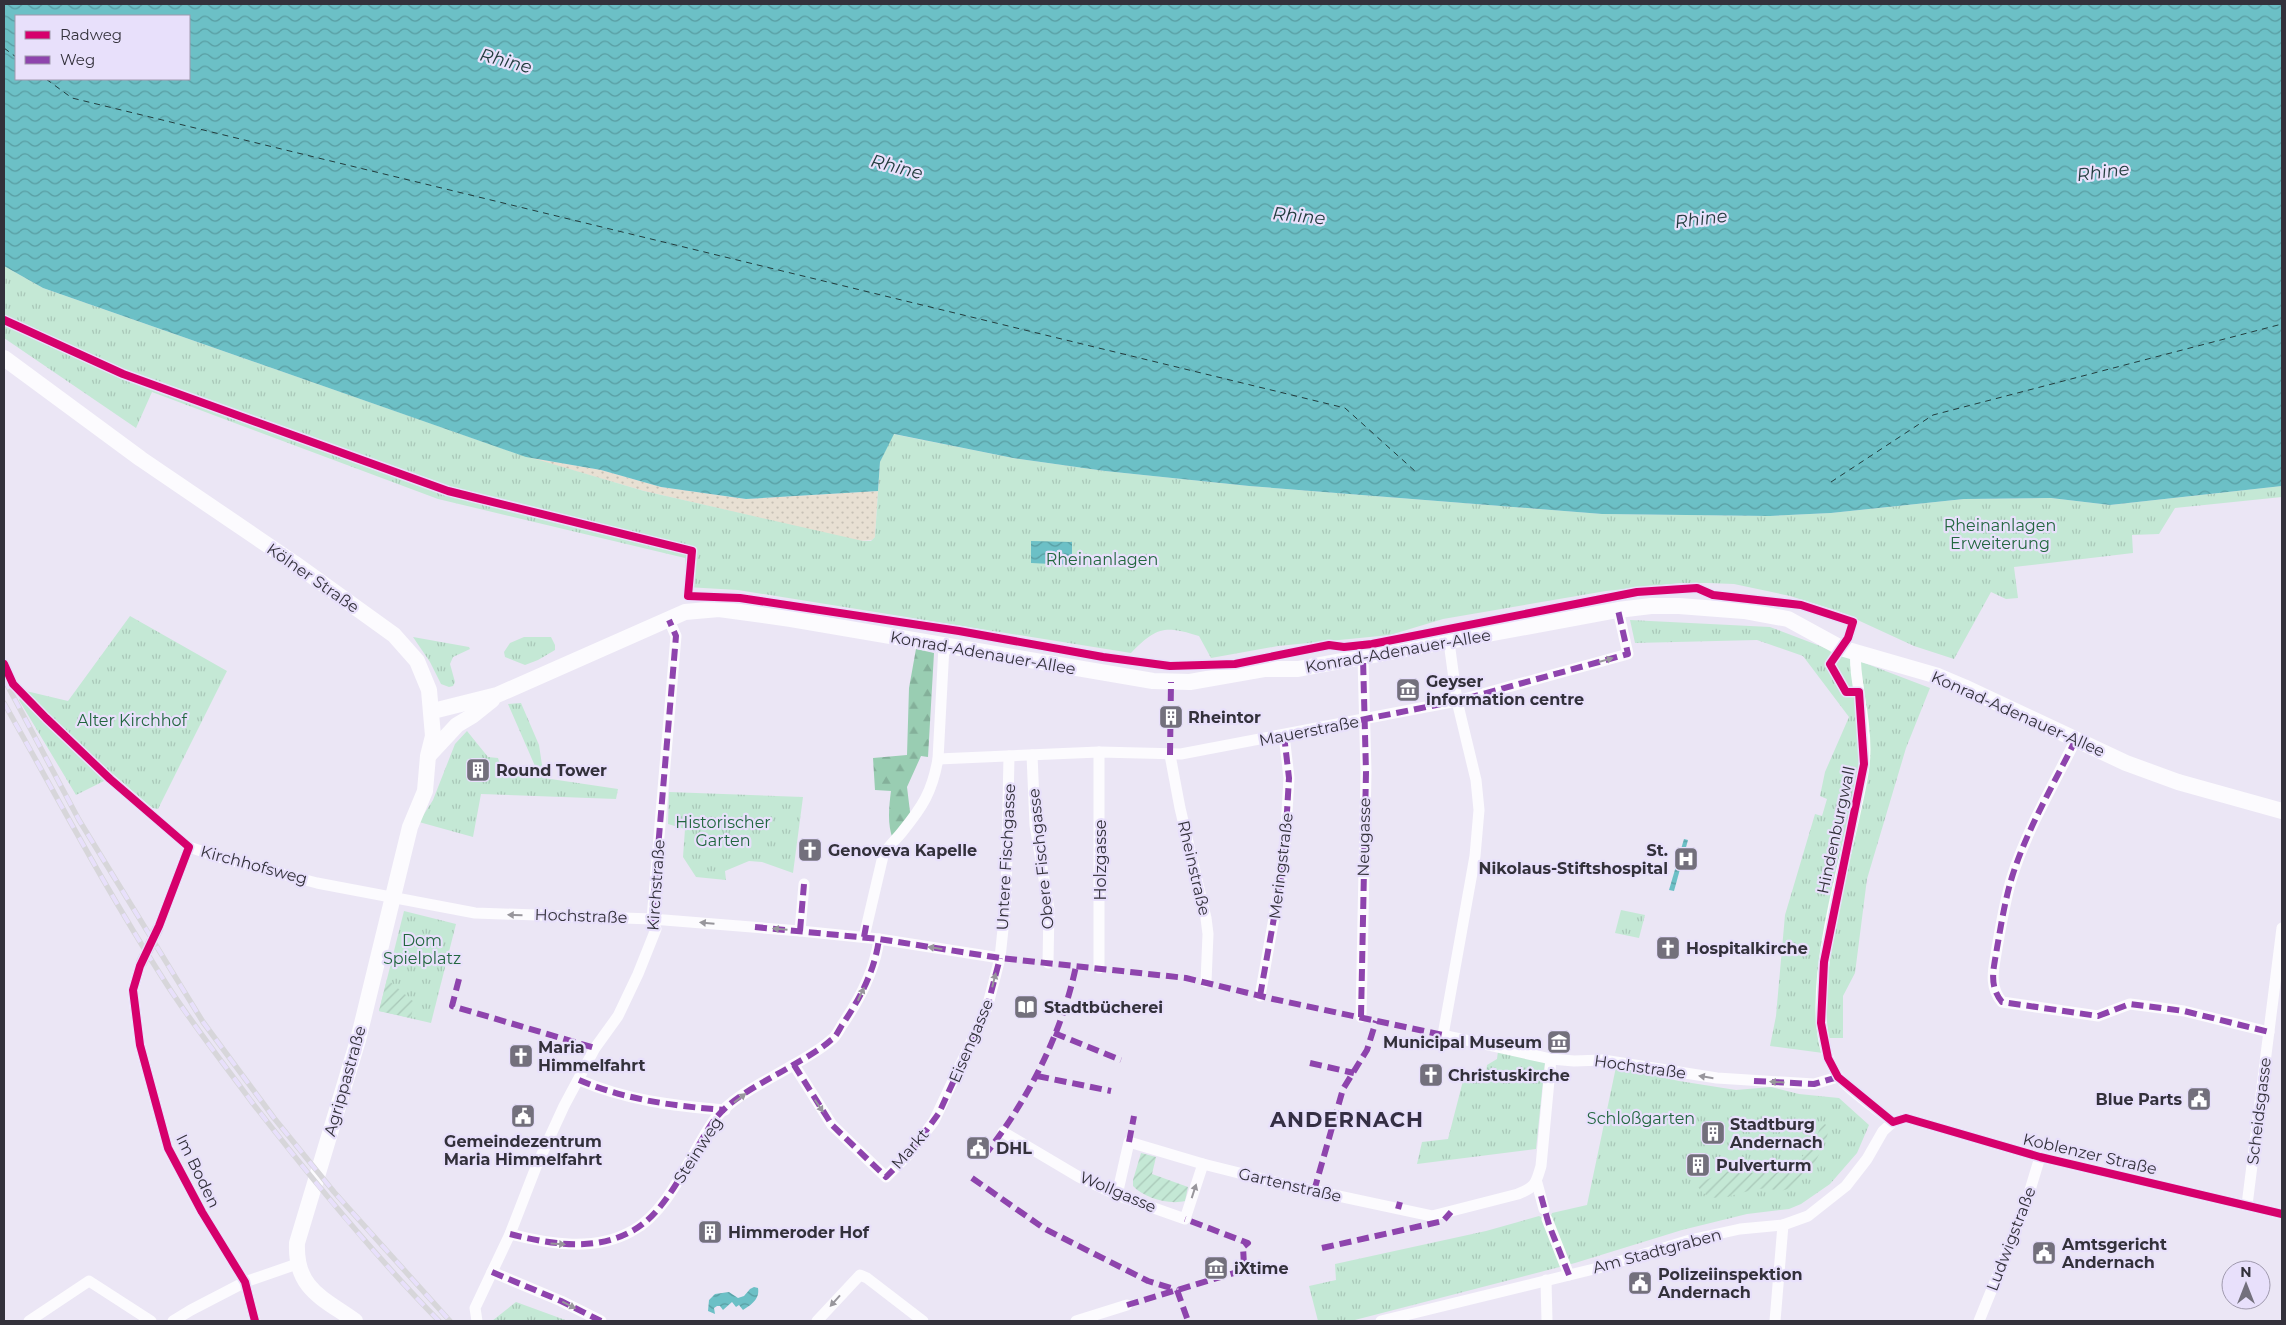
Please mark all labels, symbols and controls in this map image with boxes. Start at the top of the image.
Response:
legend [15,15,190,80]
text: Radweg [60,25,122,44]
water label: Rhine [478,44,535,79]
text: Weg [60,50,95,69]
water label: Rhine [869,150,926,185]
water label: Rhine [2075,158,2131,186]
water label: Rhine [1271,202,1327,230]
water label: Rhine [1673,205,1729,233]
park label: Rheinanlagen Erweiterung [1944,516,2056,553]
street label: Kölner Straße [263,539,363,617]
park label: Rheinanlagen [1046,550,1158,569]
street label: Konrad-Adenauer-Allee [1304,625,1492,677]
street label: Konrad-Adenauer-Allee [889,627,1077,679]
one-way arrow [1598,656,1613,664]
street label: Konrad-Adenauer-Allee [1928,667,2108,761]
place label: Geyser information centre [1426,672,1584,709]
museum icon: Geyser information centre [1395,677,1421,703]
building icon: Rheintor [1158,704,1184,730]
place label: Rheintor [1188,708,1261,727]
park label: Alter Kirchhof [77,711,188,730]
street label: Mauerstraße [1257,712,1361,750]
building icon: Round Tower [465,757,491,783]
place label: Round Tower [496,761,607,780]
street label: Hindenburgwall [1813,764,1859,896]
street label: Untere Fischgasse [993,783,1019,931]
street label: Obere Fischgasse [1024,788,1058,930]
street label: Neugasse [1354,797,1374,877]
street label: Meringstraße [1265,812,1297,920]
park label: Historischer Garten [675,813,771,850]
street label: Holzgasse [1091,819,1110,901]
street label: Rheinstraße [1174,819,1214,917]
church icon: Genoveva Kapelle [797,837,823,863]
street label: Kirchstraße [643,839,669,931]
place label: Genoveva Kapelle [828,841,977,860]
place label: St. Nikolaus-Stiftshospital [1479,841,1668,878]
street label: Kirchhofsweg [198,842,310,888]
hospital icon: St. Nikolaus-Stiftshospital [1673,846,1699,872]
street label: Hochstraße [534,905,628,927]
one-way arrow [507,910,523,918]
one-way arrow [699,919,715,927]
one-way arrow [772,925,788,933]
park label: Dom Spielplatz [383,931,461,968]
church icon: Hospitalkirche [1655,935,1681,961]
place label: Hospitalkirche [1686,939,1808,958]
one-way arrow [926,943,942,951]
one-way arrow [991,972,999,987]
one-way arrow [857,987,865,1001]
library icon: Stadtbücherei [1013,994,1039,1020]
street label: Eisengasse [945,996,997,1086]
place label: Stadtbücherei [1044,998,1163,1017]
street label: Agrippastraße [320,1024,370,1138]
museum icon: Municipal Museum [1546,1029,1572,1055]
place label: Municipal Museum [1383,1033,1542,1052]
place label: Maria Himmelfahrt [538,1038,645,1075]
church icon: Maria Himmelfahrt [508,1043,534,1069]
street label: Hochstraße [1593,1051,1687,1083]
street label: Scheidsgasse [2243,1056,2275,1166]
church icon: Christuskirche [1418,1062,1444,1088]
place label: Christuskirche [1448,1066,1570,1085]
one-way arrow [1697,1072,1713,1080]
one-way arrow [1769,1078,1785,1086]
public building icon: Blue Parts [2186,1086,2212,1112]
place label: Blue Parts [2095,1090,2183,1109]
one-way arrow [733,1093,747,1103]
one-way arrow [814,1100,824,1113]
public building icon: Gemeindezentrum Maria Himmelfahrt [510,1103,536,1129]
district label: ANDERNACH [1269,1107,1424,1132]
park label: Schloßgarten [1587,1109,1695,1128]
street label: Steinweg [670,1113,726,1187]
place label: Stadtburg Andernach [1729,1115,1823,1152]
building icon: Stadtburg Andernach [1700,1120,1726,1146]
street label: Markt [887,1125,933,1173]
street label: Koblenzer Straße [2021,1129,2159,1179]
street label: Im Boden [172,1131,224,1211]
place label: Gemeindezentrum Maria Himmelfahrt [444,1132,602,1169]
public building icon: DHL [965,1135,991,1161]
place label: DHL [996,1139,1032,1158]
building icon: Pulverturm [1685,1152,1711,1178]
place label: Pulverturm [1716,1156,1812,1175]
street label: Gartenstraße [1237,1164,1343,1206]
street label: Wollgasse [1077,1167,1159,1217]
one-way arrow [1191,1184,1198,1199]
street label: Ludwigstraße [1982,1184,2040,1294]
building icon: Himmeroder Hof [697,1219,723,1245]
place label: Himmeroder Hof [728,1223,870,1242]
street label: Am Stadtgraben [1591,1225,1723,1277]
place label: Amtsgericht Andernach [2061,1235,2167,1272]
one-way arrow [550,1240,566,1248]
public building icon: Amtsgericht Andernach [2031,1240,2057,1266]
museum icon: iXtime [1203,1255,1229,1281]
place label: iXtime [1234,1259,1289,1278]
north arrow [2221,1260,2271,1310]
text: N [2240,1263,2252,1281]
place label: Polizeiinspektion Andernach [1657,1265,1802,1302]
public building icon: Polizeiinspektion Andernach [1627,1270,1653,1296]
one-way arrow [829,1294,841,1306]
one-way arrow [562,1301,576,1309]

